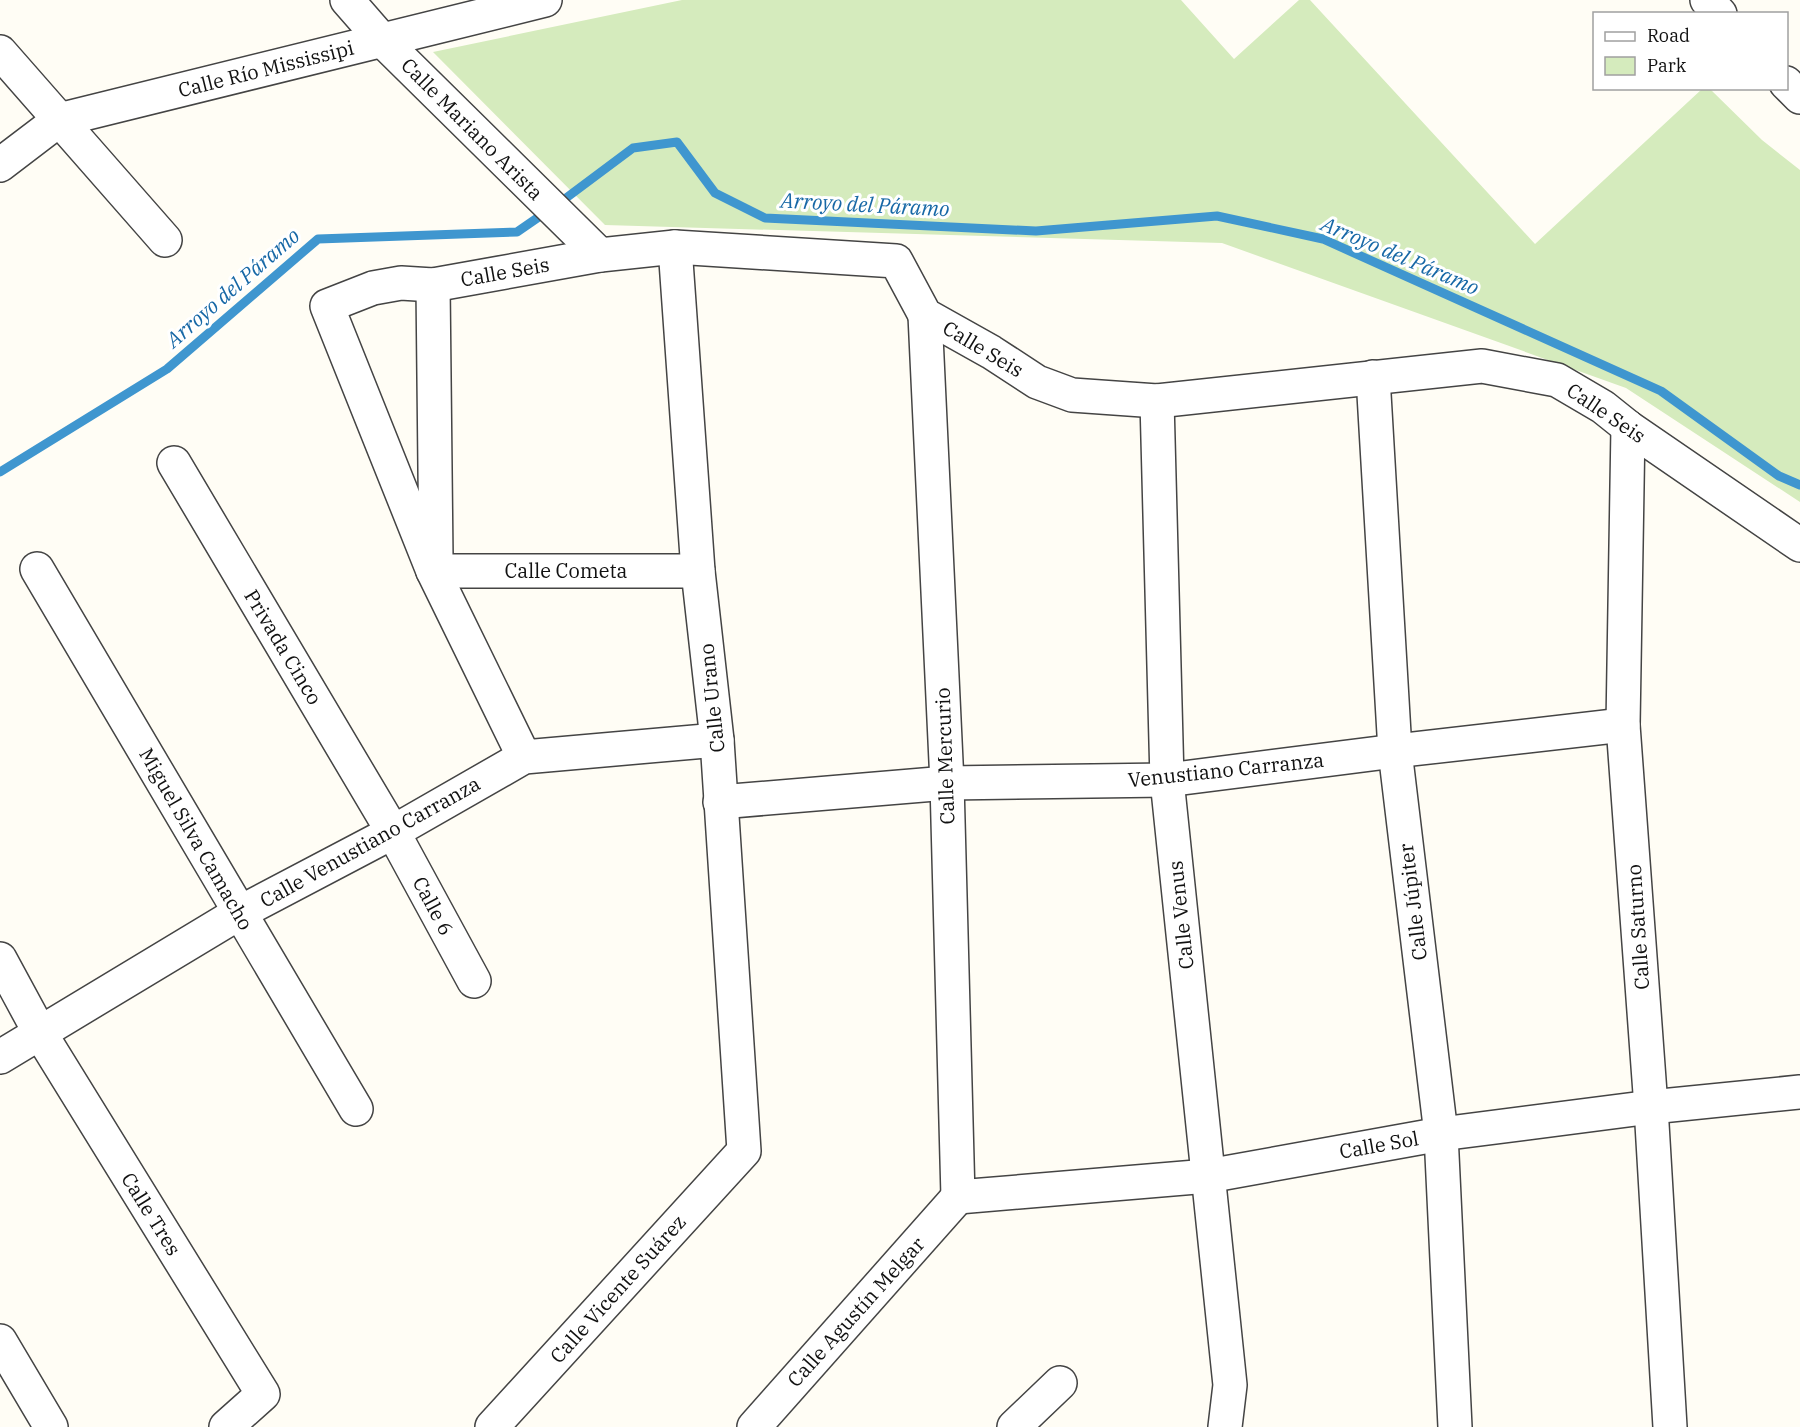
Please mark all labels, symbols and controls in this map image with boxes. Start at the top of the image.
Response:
legend [1593,12,1788,90]
text: Road [1647,24,1690,47]
street label: Calle Río Mississipi [175,34,357,103]
street label: Calle Mariano Arista [395,52,549,206]
text: Park [1647,54,1687,77]
water label: Arroyo del Páramo [778,185,950,222]
water label: Arroyo del Páramo [1315,208,1484,301]
water label: Arroyo del Páramo [158,221,305,355]
street label: Calle Seis [458,250,551,293]
street label: Calle Seis [938,314,1029,383]
street label: Calle Seis [1562,376,1651,449]
street label: Calle Cometa [505,557,628,584]
street label: Privada Cinco [238,584,328,709]
street label: Calle Urano [692,642,731,754]
street label: Calle Mercurio [929,687,960,825]
street label: Miguel Silva Camacho [133,743,260,935]
street label: Venustiano Carranza [1127,746,1325,793]
street label: Calle Venustiano Carranza [255,770,485,913]
street label: Calle Júpiter [1392,842,1433,962]
street label: Calle Venus [1161,859,1200,971]
street label: Calle Saturno [1620,863,1655,991]
street label: Calle 6 [407,872,460,940]
street label: Calle Sol [1337,1124,1421,1165]
street label: Calle Tres [115,1167,188,1260]
street label: Calle Vicente Suárez [544,1209,692,1369]
street label: Calle Agustín Melgar [781,1231,930,1392]

